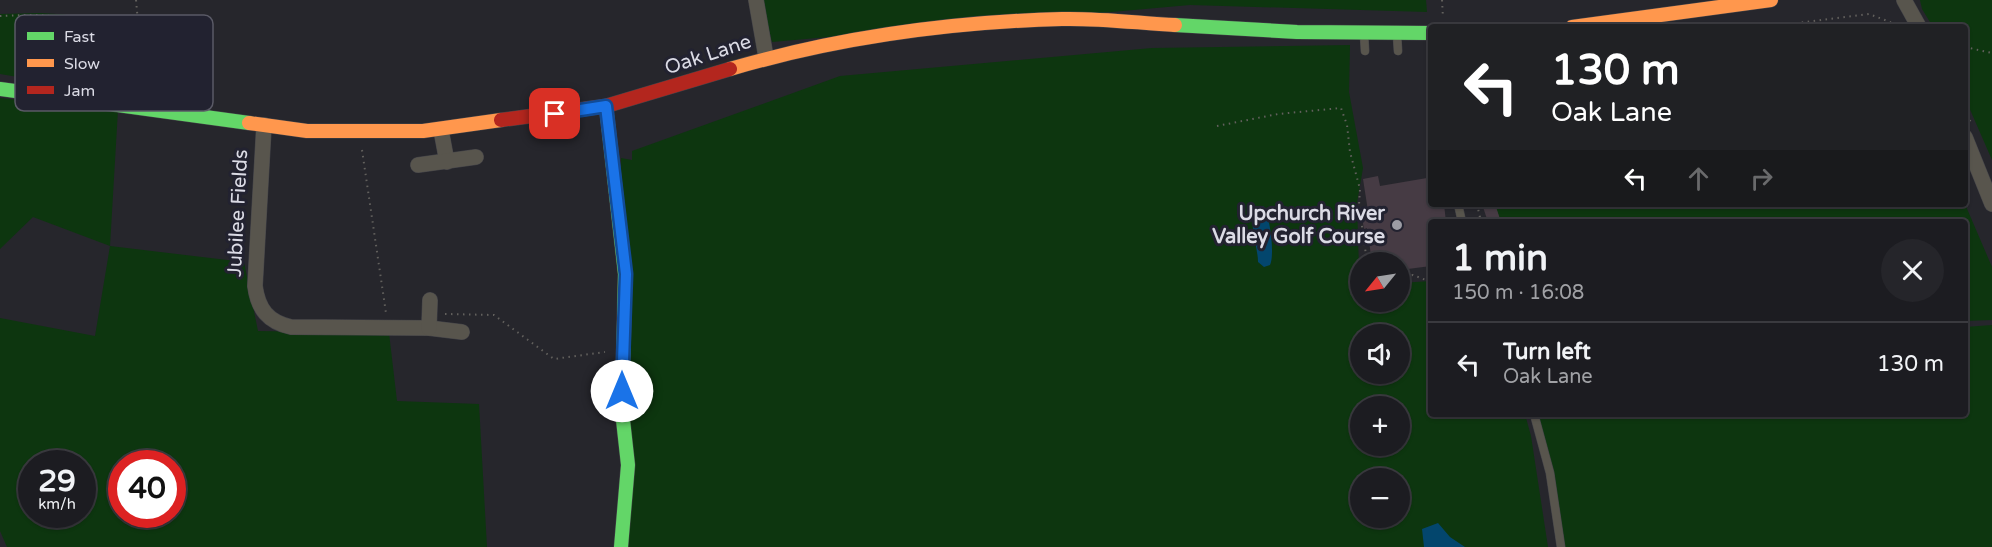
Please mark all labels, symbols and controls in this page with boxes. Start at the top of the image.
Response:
legend [15,15,213,111]
text: Fast [64,27,95,47]
street label: Oak Lane [662,30,754,80]
text: 130 m [1551,45,1680,96]
icon: left [1452,48,1530,126]
text: Slow [64,54,100,74]
text: Jam [64,81,95,101]
pin [529,88,580,139]
text: Oak Lane [1551,96,1672,129]
icon: arrive [538,97,571,130]
street label: Jubilee Fields [223,149,253,277]
icon: left [1619,162,1652,195]
icon: ahead [1682,162,1715,195]
icon: right [1745,162,1778,195]
place label: Upchurch River Valley Golf Course [1212,202,1385,249]
marker: Upchurch River Valley Golf Course [1390,218,1404,232]
text: 1 min [1452,237,1548,280]
button: close [1881,239,1944,302]
north arrow [1350,252,1410,312]
map controls [1350,252,1410,528]
text: 150 m · 16:08 [1452,281,1584,305]
button: sound [1350,324,1410,384]
text: Turn left [1503,339,1591,365]
icon: left [1452,348,1485,381]
text: 130 m [1877,351,1944,377]
position arrow [590,359,654,423]
text: Oak Lane [1503,365,1593,389]
button: + [1350,396,1410,456]
speed limit sign: 40 [108,450,186,528]
text: 29 [38,463,76,500]
button: − [1350,468,1410,528]
text: km/h [38,495,76,513]

